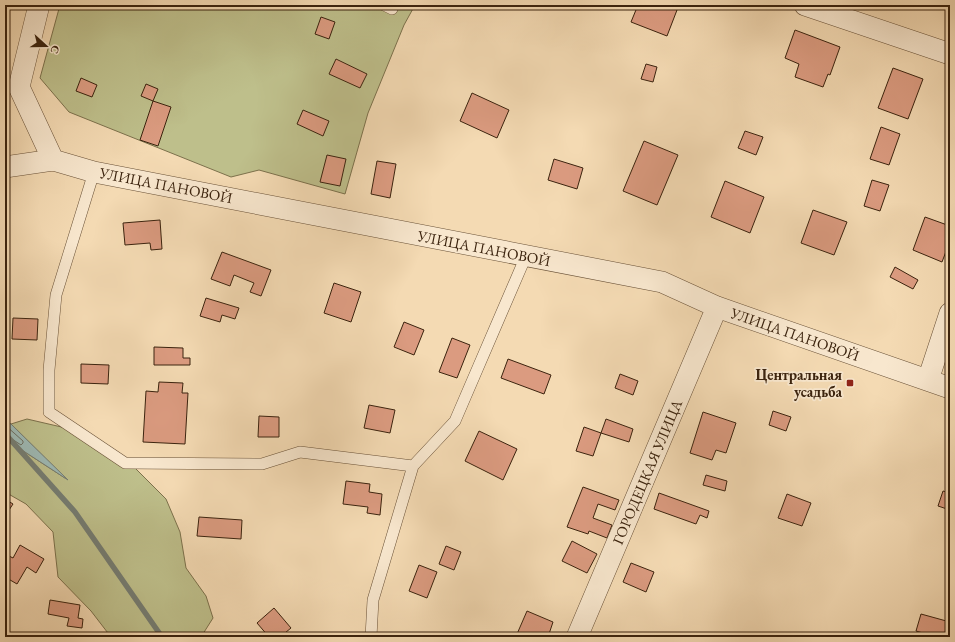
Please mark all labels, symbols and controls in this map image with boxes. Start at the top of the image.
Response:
north arrow [26,26,66,66]
text: С [47,43,63,56]
street label: УЛИЦА ПАНОВОЙ [97,163,234,207]
street label: УЛИЦА ПАНОВОЙ [415,226,552,270]
street label: УЛИЦА ПАНОВОЙ [727,303,862,365]
place label: Центральная усадьба [755,365,842,401]
marker: Центральная усадьба [845,378,855,388]
street label: ГОРОДЕЦКАЯ УЛИЦА [608,396,686,547]

